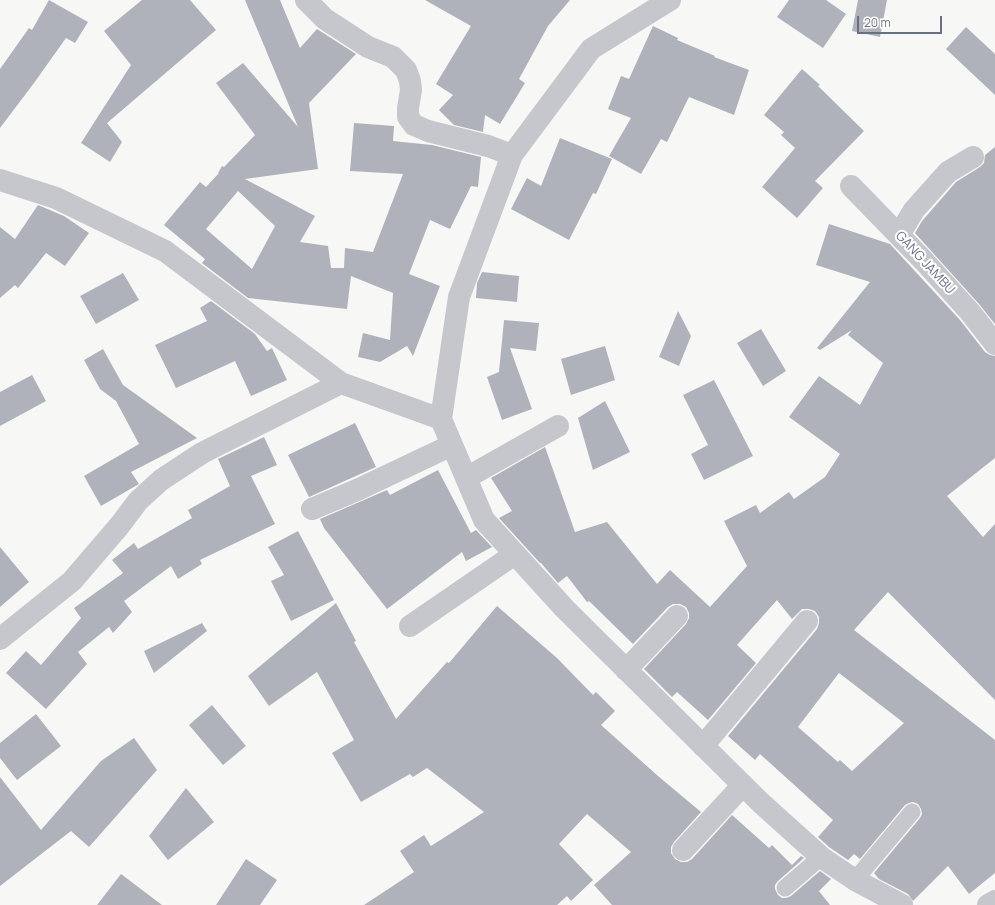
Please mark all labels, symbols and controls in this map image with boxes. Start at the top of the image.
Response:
scale bar [859,8,944,34]
text: 20 m [864,14,891,31]
street label: GANG JAMBU [892,228,958,298]

